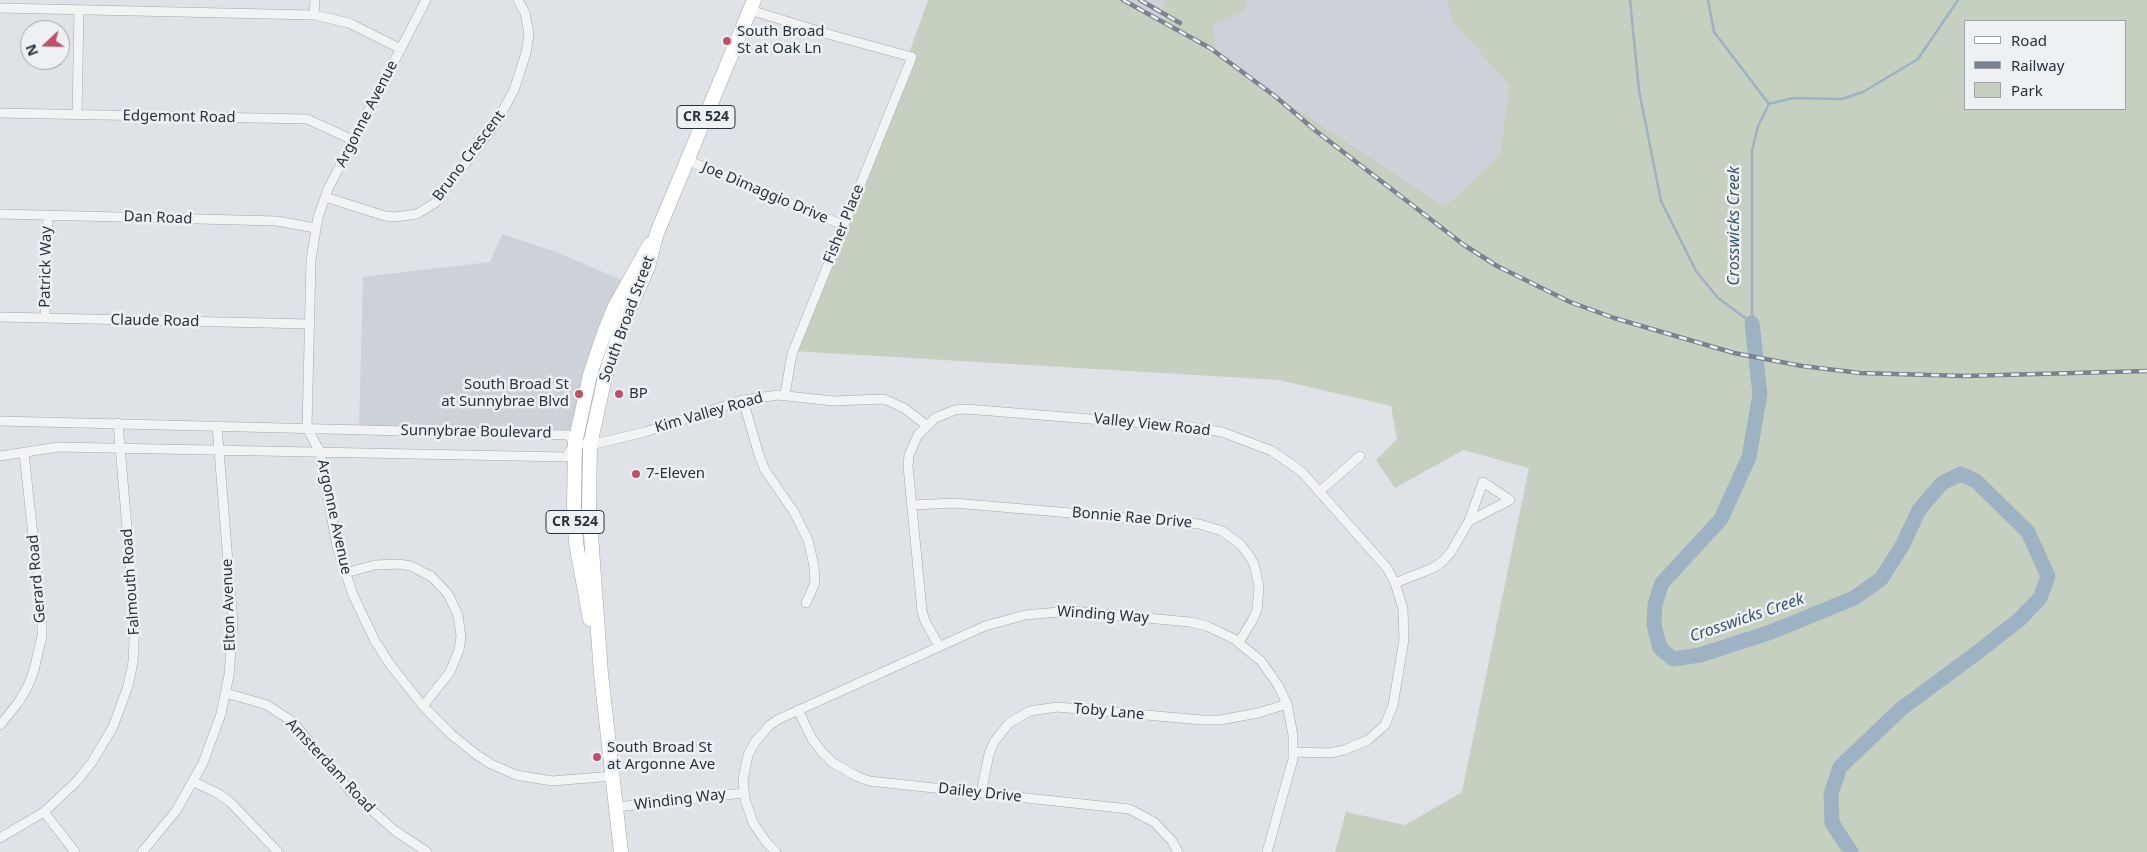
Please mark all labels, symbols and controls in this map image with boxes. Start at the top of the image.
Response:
north arrow [20,20,70,70]
legend [1964,20,2127,110]
place label: South Broad St at Oak Ln [737,23,825,58]
text: Road [2011,30,2047,50]
marker: South Broad St at Oak Ln [721,35,733,47]
text: N [21,41,42,59]
text: Railway [2011,55,2064,75]
street label: Argonne Avenue [332,58,402,170]
text: Park [2011,80,2043,100]
road number: CR 524 [677,105,735,128]
street label: Edgemont Road [122,107,236,127]
street label: Bruno Crescent [429,107,509,205]
street label: Joe Dimaggio Drive [699,158,831,228]
water label: Crosswicks Creek [1724,166,1744,286]
street label: Fisher Place [820,182,868,266]
street label: Dan Road [123,208,193,228]
street label: Patrick Way [36,226,56,308]
street label: South Broad Street [596,253,658,385]
street label: Claude Road [111,311,199,331]
place label: South Broad St at Sunnybrae Blvd [441,376,569,411]
place label: BP [629,385,648,403]
marker: South Broad St at Sunnybrae Blvd [573,388,585,400]
marker: BP [613,388,625,400]
street label: Kim Valley Road [653,389,765,437]
street label: Valley View Road [1093,410,1211,440]
street label: Sunnybrae Boulevard [400,422,552,442]
street label: Argonne Avenue [313,458,355,576]
place label: 7-Eleven [646,465,705,483]
marker: 7-Eleven [630,468,642,480]
street label: Bonnie Rae Drive [1071,504,1193,532]
road number: CR 524 [546,511,604,534]
street label: Falmouth Road [118,528,144,636]
street label: Gerard Road [24,534,50,624]
street label: Elton Avenue [218,558,240,652]
water label: Crosswicks Creek [1687,589,1807,647]
street label: Winding Way [1056,603,1150,627]
street label: Toby Lane [1073,700,1145,724]
street label: Amsterdam Road [282,715,378,817]
place label: South Broad St at Argonne Ave [607,739,715,774]
marker: South Broad St at Argonne Ave [591,751,603,763]
street label: Dailey Drive [937,780,1023,806]
street label: Winding Way [633,785,727,815]

